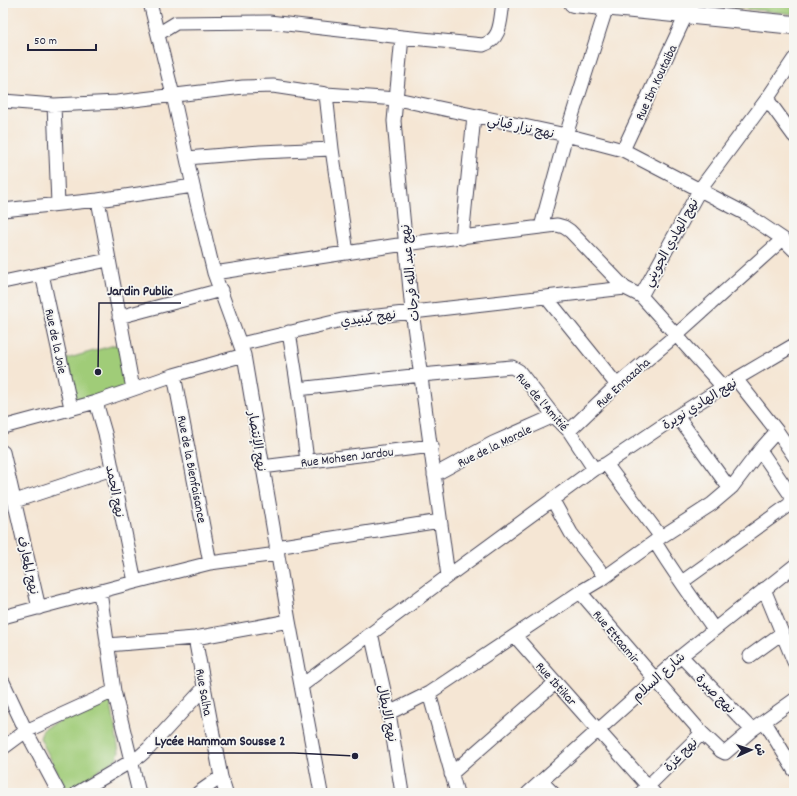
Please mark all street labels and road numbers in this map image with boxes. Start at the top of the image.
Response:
street label: Rue Ibn Koutaiba [631,41,684,124]
street label: نهج نزار قباني [485,112,556,145]
street label: نهج الهادي الجويني [640,195,704,291]
street label: نهج عبد الله فرحات [397,223,426,322]
street label: نهج كينيدي [339,306,397,333]
street label: Rue de la Joie [38,307,71,376]
street label: Rue Ennazaha [592,354,656,414]
street label: Rue de l'Amitié [510,369,572,436]
street label: نهج الهادي نويرة [659,374,742,436]
street label: نهج الإنتصار [241,409,270,473]
street label: Rue de la Bienfaisance [171,414,210,525]
street label: Rue de la Morale [455,421,536,473]
street label: Rue Mohsen Jardou [300,443,395,474]
street label: نهج الحمد [99,464,128,519]
street label: نهج المعارف [11,534,43,597]
street label: Rue Ettaamir [587,607,643,669]
street label: شارع السلام [629,649,691,707]
street label: Rue Ibtikar [530,658,580,711]
street label: Rue Salha [189,667,216,718]
street label: نهج صبرة [690,670,738,719]
street label: نهج الابطال [371,683,400,744]
street label: نهج غزة [660,734,703,777]

